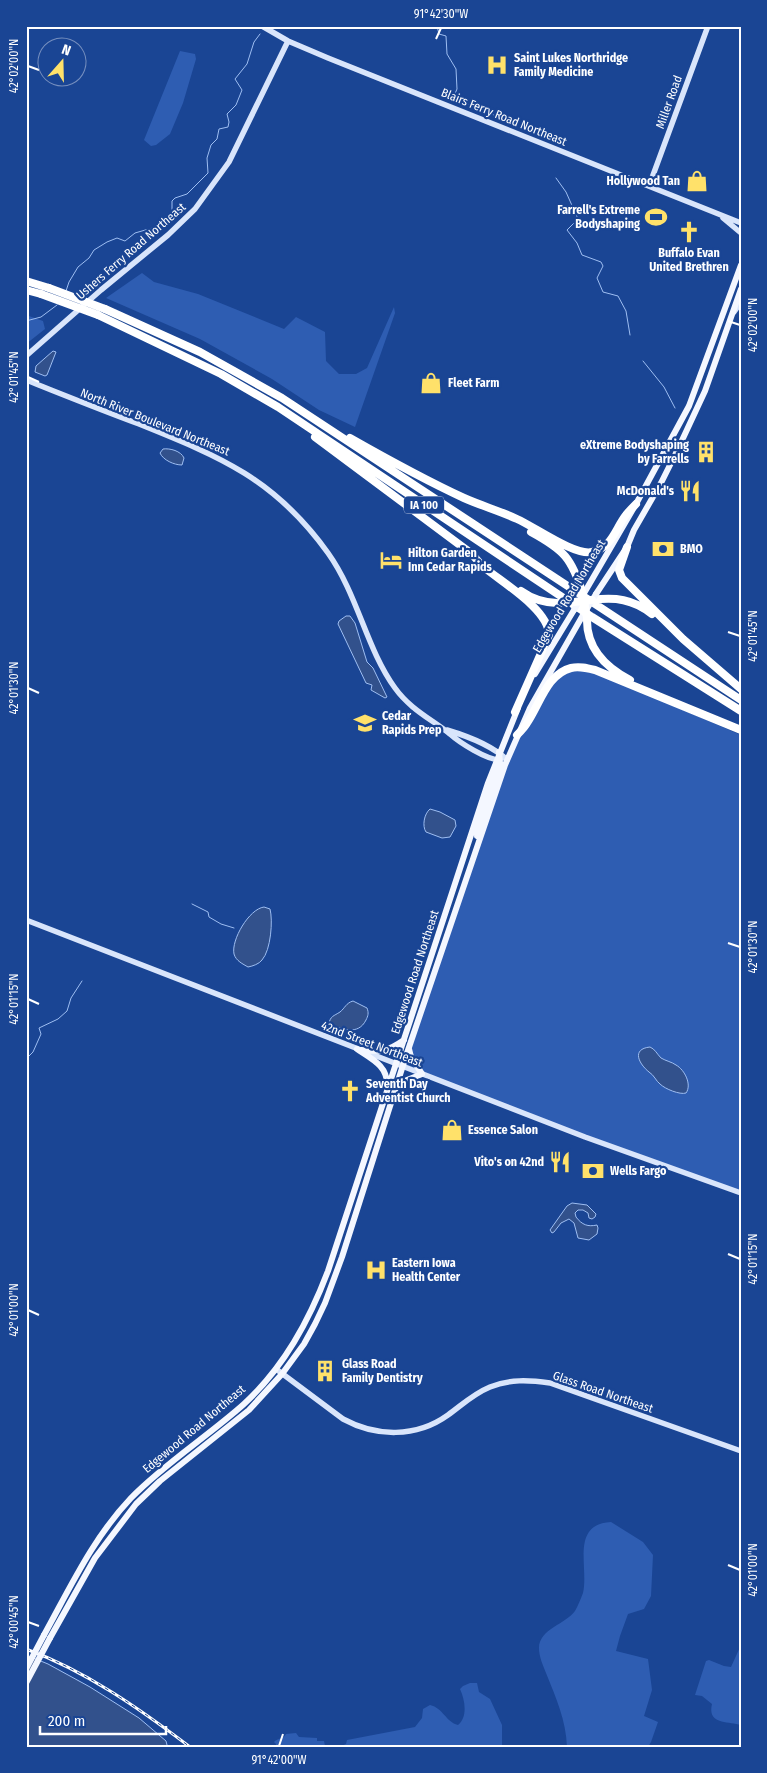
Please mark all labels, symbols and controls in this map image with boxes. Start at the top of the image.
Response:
text: 91°42'30"W [414,7,468,21]
north arrow [38,38,88,88]
text: 42°02'00"N [7,39,21,93]
text: N [59,41,73,60]
place label: Saint Lukes Northridge Family Medicine [514,51,628,79]
hospital icon: Saint Lukes Northridge Family Medicine [484,52,510,78]
street label: Miller Road [653,73,685,131]
street label: Blairs Ferry Road Northeast [439,85,569,149]
shop icon: Hollywood Tan [684,168,710,194]
place label: Hollywood Tan [607,174,680,188]
street label: Ushers Ferry Road Northeast [74,200,188,302]
place label: Farrell's Extreme Bodyshaping [557,203,640,231]
sports icon: Farrell's Extreme Bodyshaping [643,204,669,230]
church icon: Buffalo Evan United Brethren [676,219,702,245]
place label: Buffalo Evan United Brethren [649,246,729,274]
text: 42°02'00"N [746,298,760,352]
text: 42°01'45"N [7,351,21,403]
shop icon: Fleet Farm [418,370,444,396]
place label: Fleet Farm [448,376,499,390]
street label: North River Boulevard Northeast [78,386,232,458]
place label: eXtreme Bodyshaping by Farrells [580,438,690,466]
building icon: eXtreme Bodyshaping by Farrells [693,439,719,465]
restaurant icon: McDonald's [677,478,703,504]
place label: McDonald's [617,484,675,498]
road number: IA 100 [404,496,444,514]
bank icon: BMO [650,536,676,562]
street label: Edgewood Road Northeast [530,537,608,655]
place label: BMO [680,542,703,556]
place label: Hilton Garden Inn Cedar Rapids [408,546,493,574]
hotel icon: Hilton Garden Inn Cedar Rapids [378,547,404,573]
text: 42°01'45"N [746,610,760,662]
text: 42°01'30"N [7,662,21,715]
place label: Cedar Rapids Prep [382,709,442,737]
school or university icon: Cedar Rapids Prep [352,710,378,736]
street label: Edgewood Road Northeast [388,908,442,1036]
text: 42°01'30"N [746,921,760,974]
text: 42°01'15"N [7,973,21,1025]
street label: 42nd Street Northeast [319,1018,425,1070]
place label: Seventh Day Adventist Church [365,1077,451,1105]
church icon: Seventh Day Adventist Church [337,1078,363,1104]
shop icon: Essence Salon [439,1117,465,1143]
place label: Essence Salon [468,1123,538,1137]
restaurant icon: Vito's on 42nd [547,1149,573,1175]
place label: Vito's on 42nd [473,1155,544,1169]
bank icon: Wells Fargo [580,1158,606,1184]
place label: Wells Fargo [610,1164,667,1178]
text: 42°01'15"N [746,1233,760,1285]
place label: Eastern Iowa Health Center [392,1256,461,1284]
hospital icon: Eastern Iowa Health Center [363,1257,389,1283]
text: 42°01'00"N [7,1283,21,1337]
place label: Glass Road Family Dentistry [342,1357,423,1385]
building icon: Glass Road Family Dentistry [312,1358,338,1384]
street label: Glass Road Northeast [551,1368,655,1416]
street label: Edgewood Road Northeast [140,1382,248,1476]
text: 42°01'00"N [746,1543,760,1597]
text: 42°00'45"N [7,1595,21,1649]
scale bar [40,1703,166,1735]
text: 200 m [48,1712,85,1730]
text: 91°42'00"W [251,1753,307,1767]

